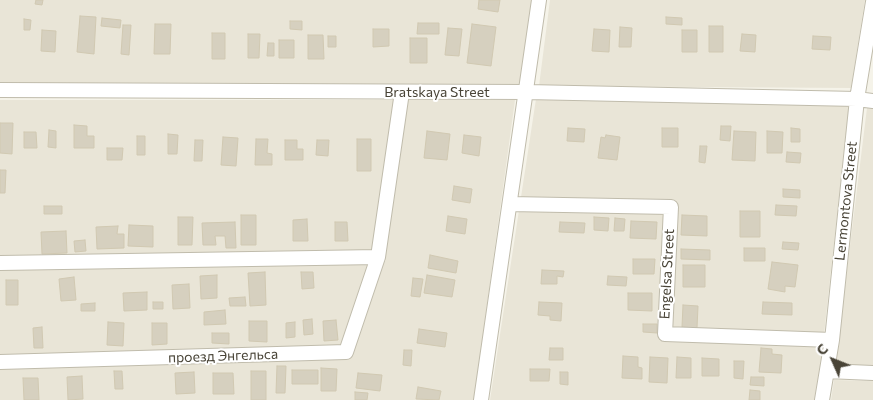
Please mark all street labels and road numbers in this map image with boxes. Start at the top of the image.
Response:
street label: Bratskaya Street [384,84,490,100]
street label: Lermontova Street [831,140,861,262]
street label: Engelsa Street [656,228,678,320]
street label: проезд Энгельса [168,346,278,366]

